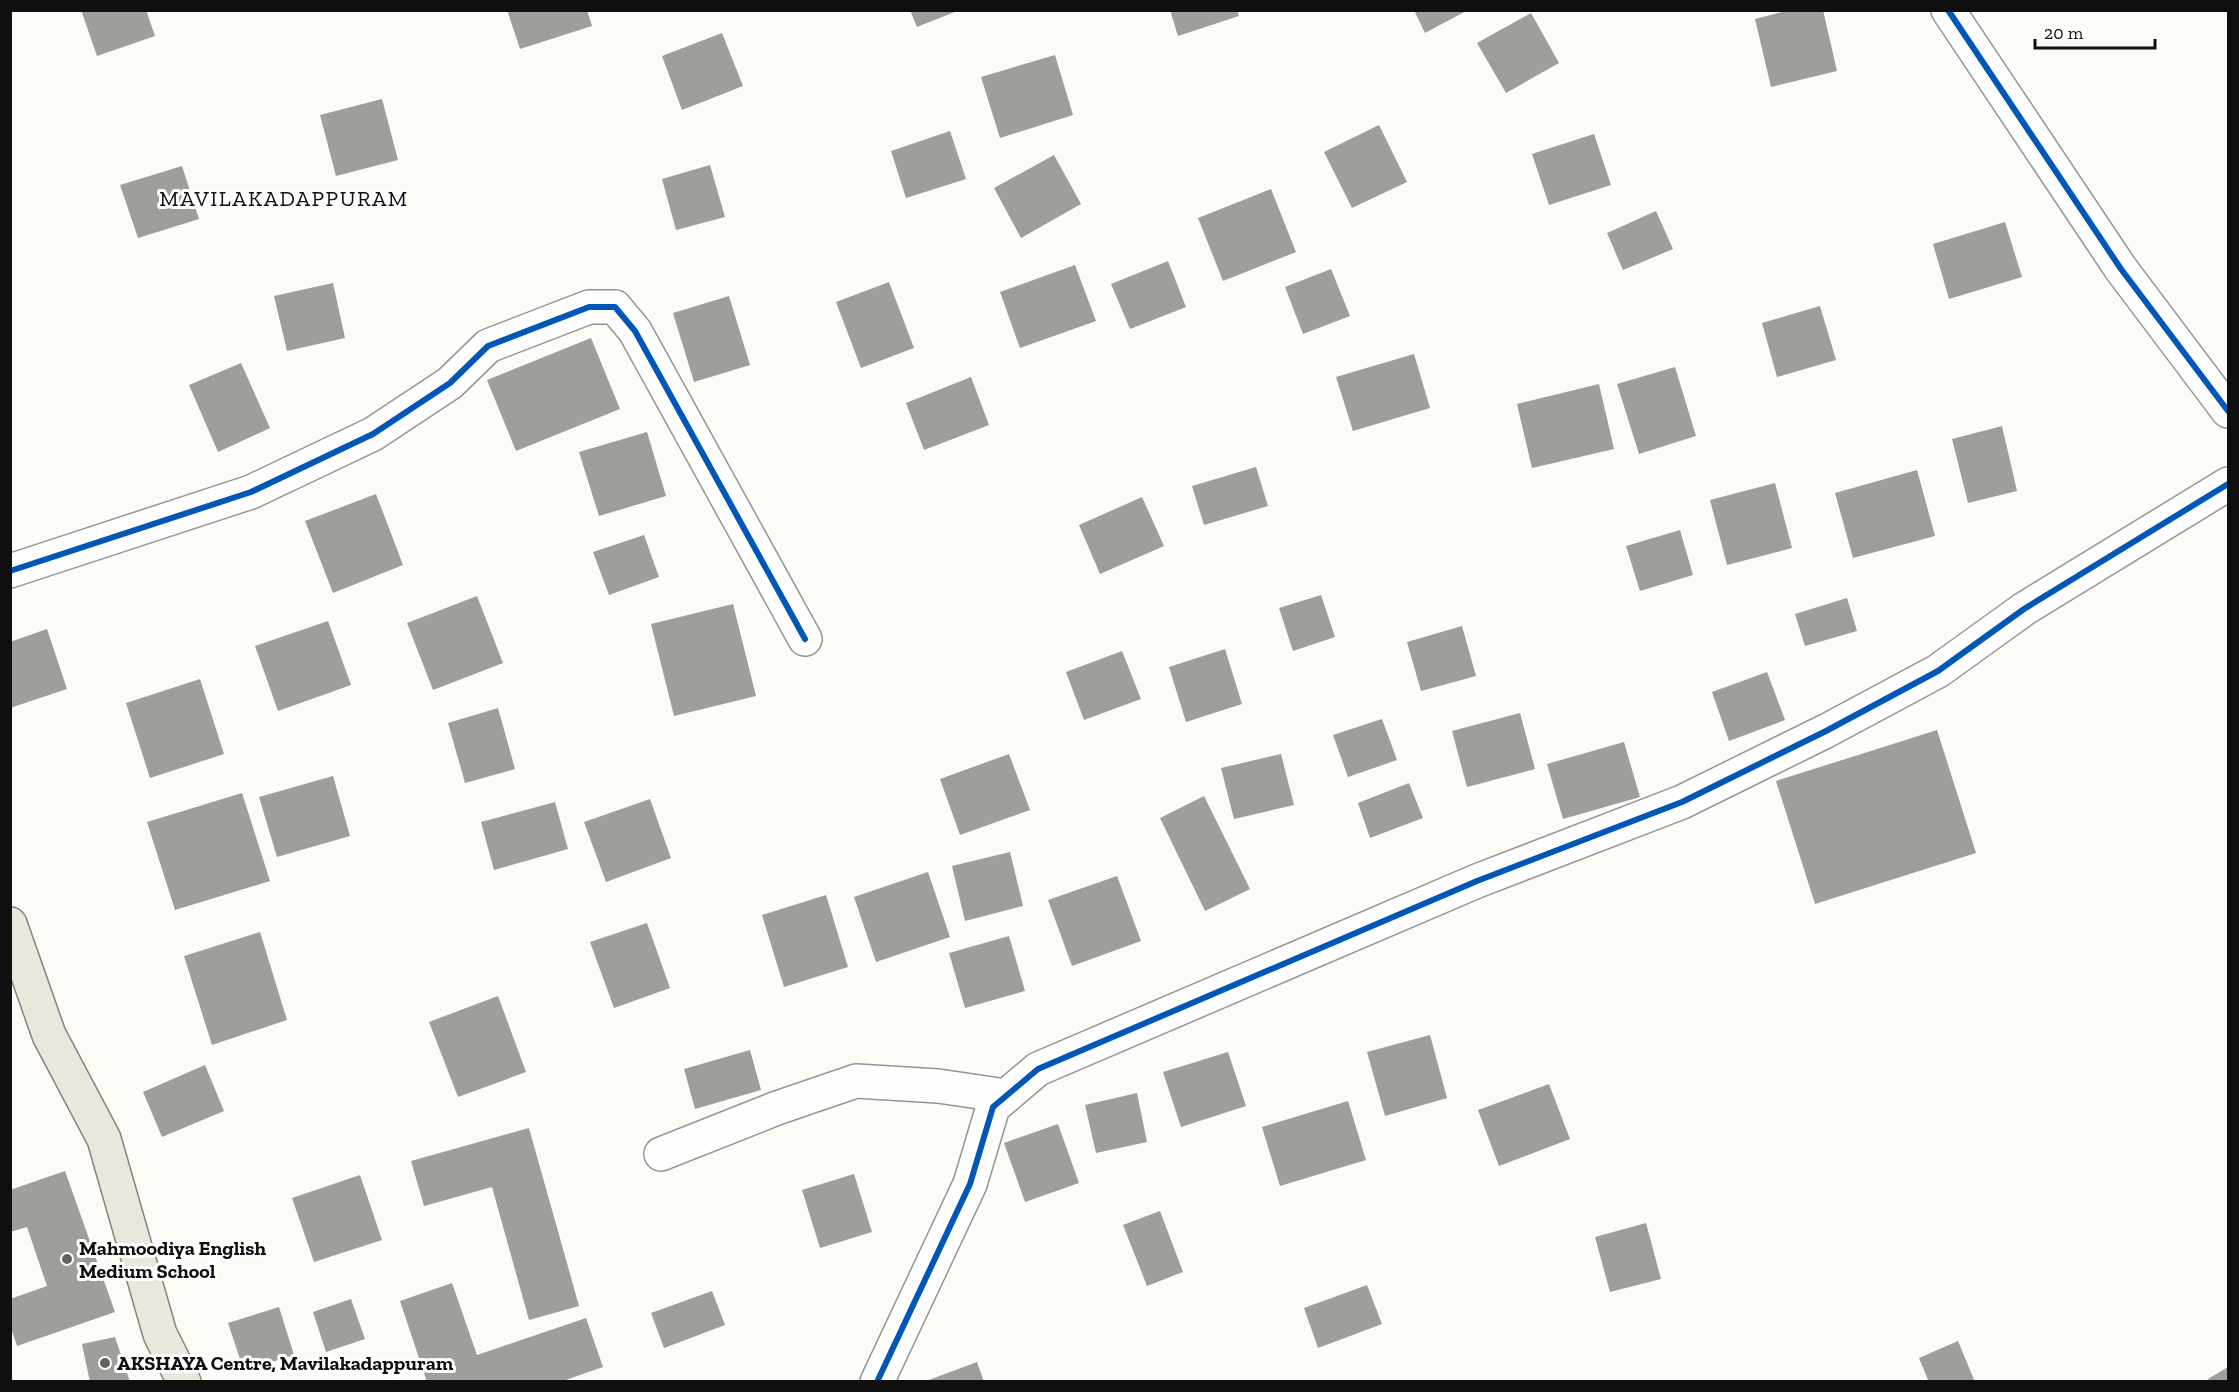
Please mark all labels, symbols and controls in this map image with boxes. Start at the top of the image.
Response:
scale bar [2035,12,2155,50]
text: 20 m [2044,22,2084,44]
district label: MAVILAKADAPPURAM [159,185,409,212]
place label: Mahmoodiya English Medium School [79,1236,267,1283]
marker: Mahmoodiya English Medium School [60,1252,74,1266]
place label: AKSHAYA Centre, Mavilakadappuram [117,1351,454,1375]
marker: AKSHAYA Centre, Mavilakadappuram [98,1356,112,1370]

